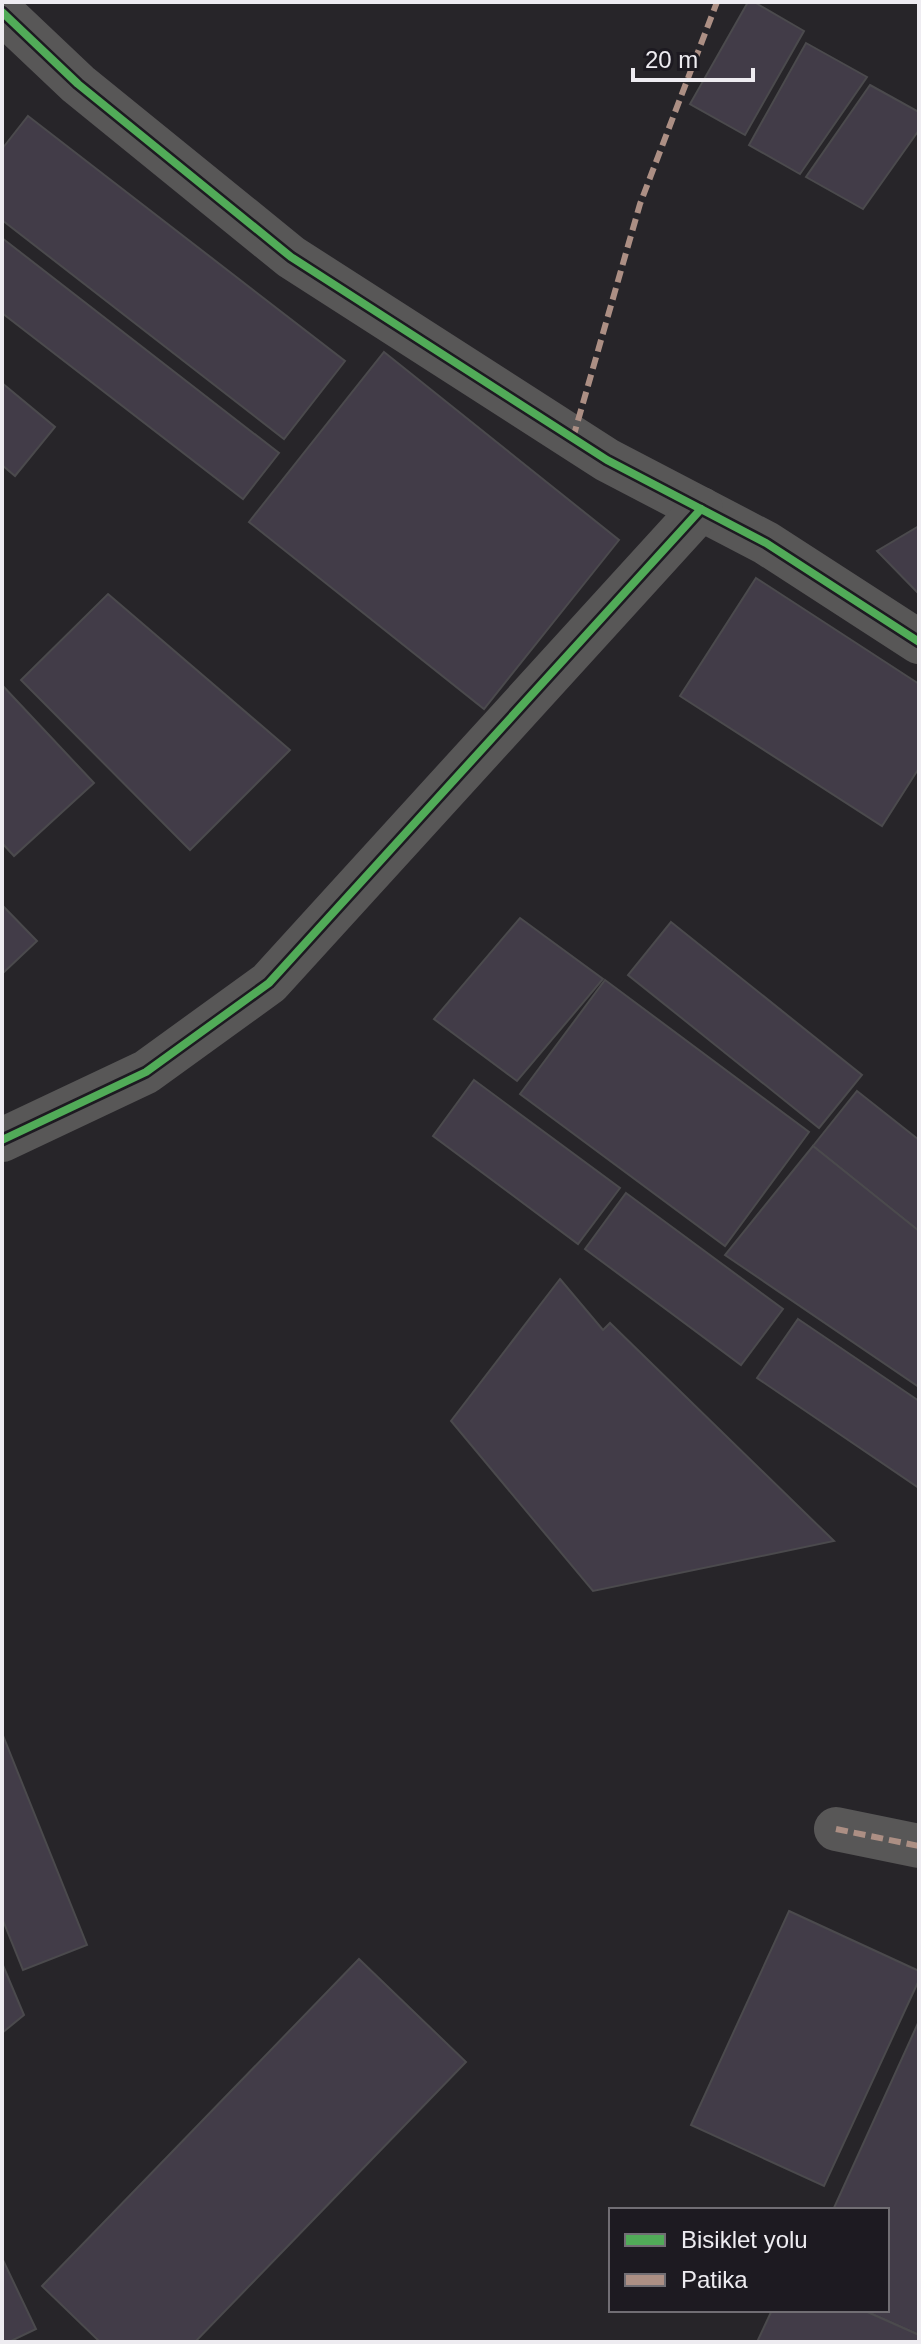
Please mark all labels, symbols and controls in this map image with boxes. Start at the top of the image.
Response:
scale bar [633,32,753,82]
text: 20 m [645,46,698,73]
legend [609,2208,889,2312]
text: Bisiklet yolu [681,2226,808,2253]
text: Patika [681,2266,748,2293]

